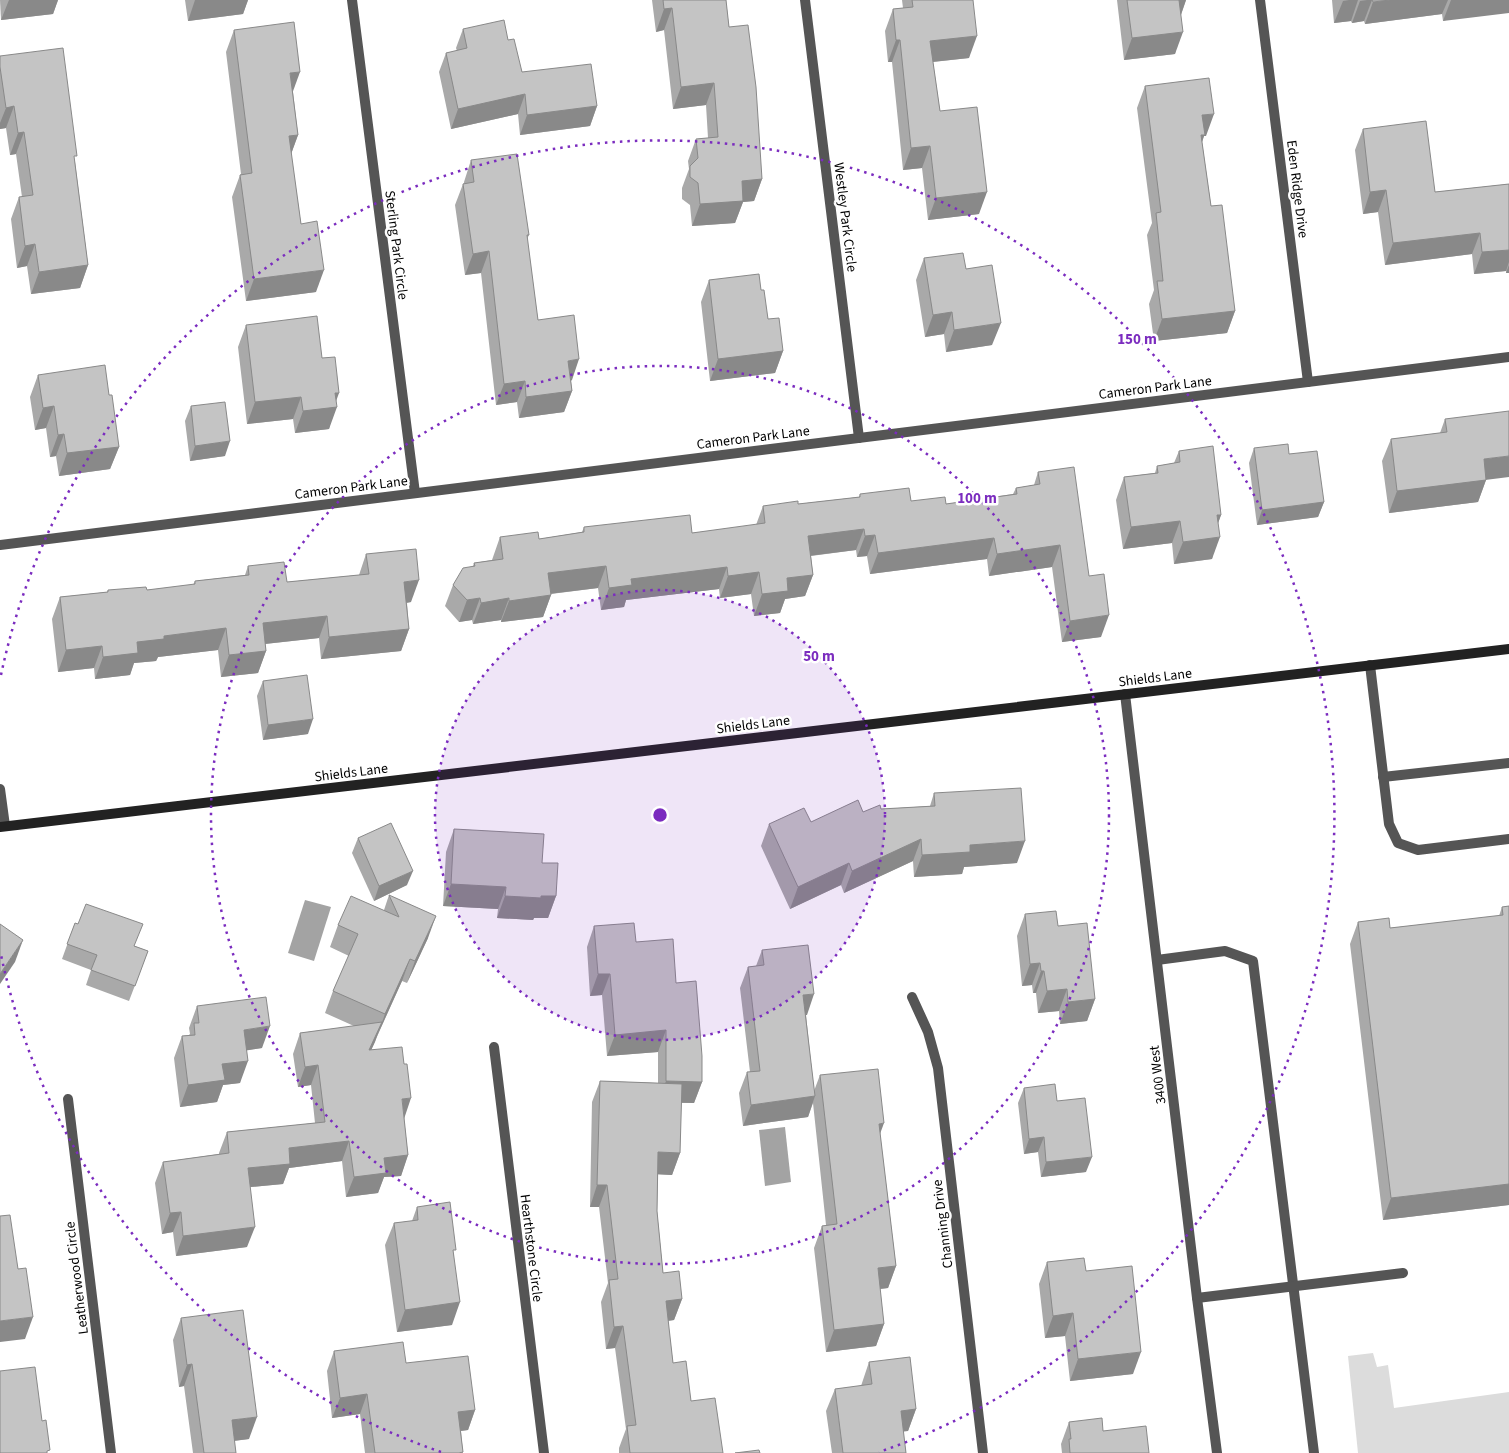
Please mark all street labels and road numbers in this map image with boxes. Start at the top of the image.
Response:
street label: Eden Ridge Drive [1281,139,1313,239]
street label: Westley Park Circle [828,161,862,273]
street label: Sterling Park Circle [379,189,413,301]
street label: Cameron Park Lane [1097,371,1213,405]
street label: Cameron Park Lane [695,421,811,455]
street label: Cameron Park Lane [293,471,409,505]
street label: Shields Lane [1117,664,1193,692]
street label: Shields Lane [715,711,791,739]
street label: Shields Lane [313,759,389,787]
street label: 3400 West [1144,1044,1172,1105]
street label: Channing Drive [928,1178,958,1269]
street label: Hearthstone Circle [514,1193,548,1303]
street label: Leatherwood Circle [60,1220,94,1335]

